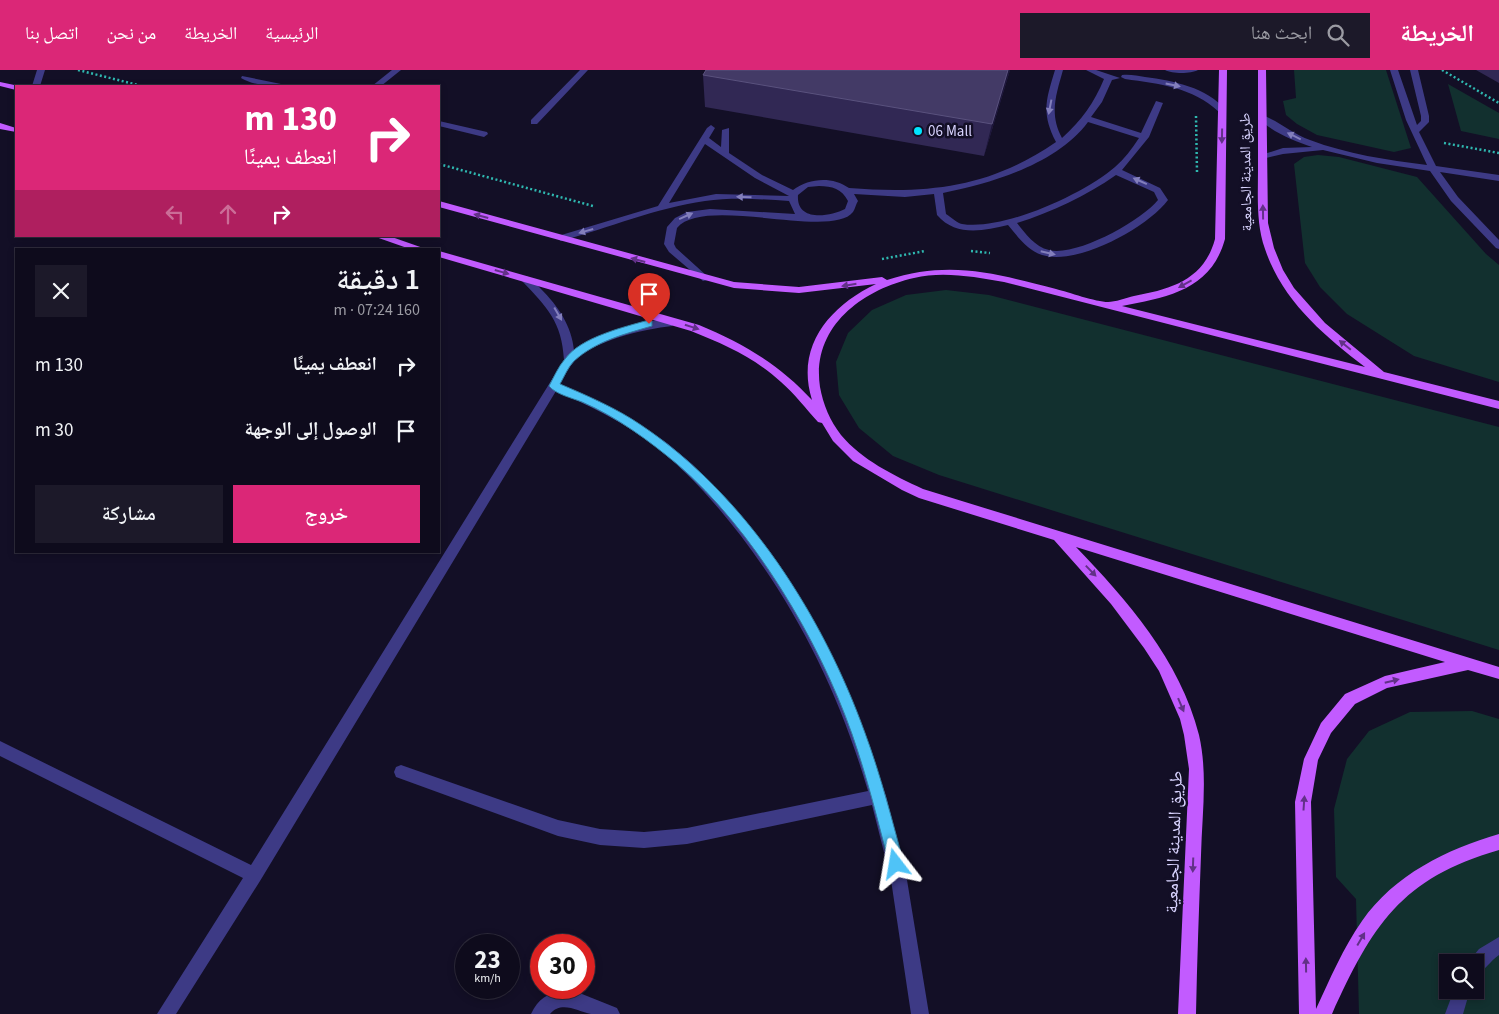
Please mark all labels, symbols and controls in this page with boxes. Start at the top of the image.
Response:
search box [1020,13,1370,58]
text: الخريطة [1400,16,1474,51]
text: ابحث هنا [1251,20,1312,47]
text: اتصل بنا [25,21,78,46]
text: من نحن [106,21,156,46]
text: الخريطة [184,21,237,46]
text: الرئيسية [265,21,319,46]
icon: search [1324,21,1352,49]
one-way arrow [1165,81,1181,89]
text: 130 m [245,94,337,144]
one-way arrow [1046,100,1054,115]
icon: right [355,105,420,170]
street label: طريق المدينة الجامعية [1234,112,1258,232]
place label: 06 Mall [928,121,972,142]
marker: 06 Mall [912,125,924,137]
one-way arrow [1218,128,1226,144]
one-way arrow [1287,132,1302,141]
text: انعطف يمينًا [244,141,337,173]
one-way arrow [1133,177,1147,185]
one-way arrow [736,193,752,201]
icon: left [161,200,189,228]
icon: ahead [214,200,242,228]
icon: right [267,200,295,228]
one-way arrow [1259,204,1267,220]
one-way arrow [474,212,489,220]
one-way arrow [679,212,693,220]
one-way arrow [579,228,594,236]
one-way arrow [1040,249,1056,257]
one-way arrow [630,255,645,263]
text: 1 دقيقة [336,258,420,301]
button: close [35,265,87,317]
one-way arrow [495,269,510,277]
pin [628,273,670,324]
icon: arrive [635,280,663,308]
one-way arrow [1178,280,1192,288]
one-way arrow [840,281,856,289]
text: 160 m · 07:24 [333,299,420,321]
one-way arrow [554,307,562,322]
one-way arrow [685,324,700,332]
one-way arrow [1339,340,1352,351]
text: انعطف يمينًا [293,351,377,378]
text: 130 m [35,352,83,379]
icon: right [392,352,420,380]
text: الوصول إلى الوجهة [244,416,377,443]
text: 30 m [35,417,73,444]
icon: arrive [392,417,420,445]
button: مشاركة [35,485,223,543]
button: خروج [233,485,420,543]
one-way arrow [1085,565,1097,577]
one-way arrow [1384,677,1399,685]
one-way arrow [1177,698,1185,712]
street label: طريق المدينة الجامعية [1159,770,1189,914]
one-way arrow [1300,795,1308,811]
position arrow [869,837,921,889]
one-way arrow [1189,857,1197,873]
one-way arrow [1356,933,1365,946]
speed limit sign: 30 [530,934,595,999]
text: 23 [474,942,501,978]
map controls [1439,954,1484,999]
button: search [1439,954,1484,999]
one-way arrow [1302,957,1310,973]
text: km/h [474,970,501,987]

